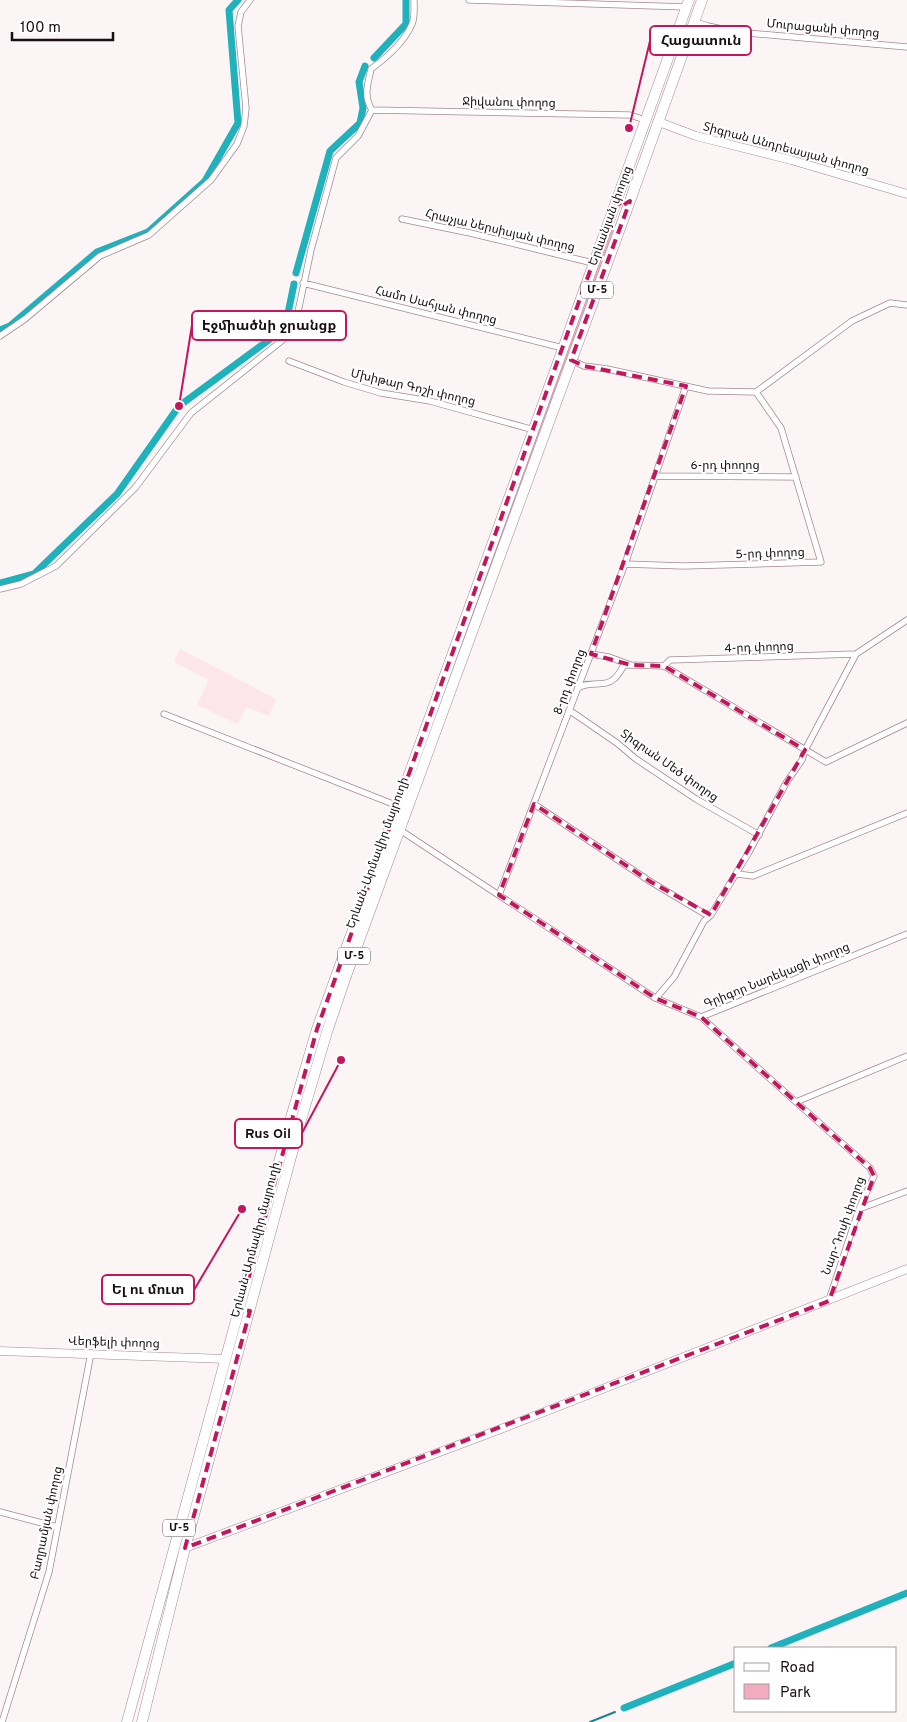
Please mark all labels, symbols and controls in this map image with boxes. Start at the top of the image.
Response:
scale bar [12,10,114,42]
street label: Մուրացանի փողոց [766,16,880,42]
text: 100 m [20,19,61,38]
callout: Հացատուն [650,26,751,55]
text: Հացատուն [661,33,741,50]
street label: Ջիվանու փողոց [462,94,556,112]
street label: Տիգրան Անդրեասյան փողոց [701,119,871,179]
street label: Երևանյան փողոց [586,164,636,268]
street label: Հրաչյա Ներսիսյան փողոց [424,206,576,256]
road number: Մ-5 [581,282,613,298]
street label: Համո Սահյան փողոց [374,283,498,329]
callout: Էջմիածնի ջրանցք [192,311,346,340]
text: Էջմիածնի ջրանցք [202,318,336,335]
street label: Մխիթար Գոշի փողոց [349,366,477,410]
street label: 6-րդ փողոց [690,458,760,474]
street label: 5-րդ փողոց [735,545,805,563]
street label: 4-րդ փողոց [724,639,794,657]
street label: 8-րդ փողոց [550,647,590,717]
street label: Տիգրան Մեծ փողոց [617,726,721,806]
street label: Երևան-Արմավիր մայրուղի [343,775,413,931]
street label: Գրիգոր Նարեկացի փողոց [702,939,852,1013]
road number: Մ-5 [338,948,370,964]
callout: Rus Oil [235,1119,302,1148]
text: Rus Oil [245,1126,291,1143]
street label: Երևան-Արմավիր մայրուղի [228,1161,284,1319]
street label: Նար-Դոսի փողոց [819,1175,869,1277]
callout: Ել ու մուտ [102,1275,194,1304]
text: Ել ու մուտ [112,1282,184,1299]
street label: Վերֆելի փողոց [68,1333,160,1353]
street label: Բաղրամյան փողոց [27,1465,67,1581]
road number: Մ-5 [163,1520,195,1536]
legend [734,1647,897,1712]
text: Road [780,1659,815,1678]
text: Park [780,1684,811,1703]

